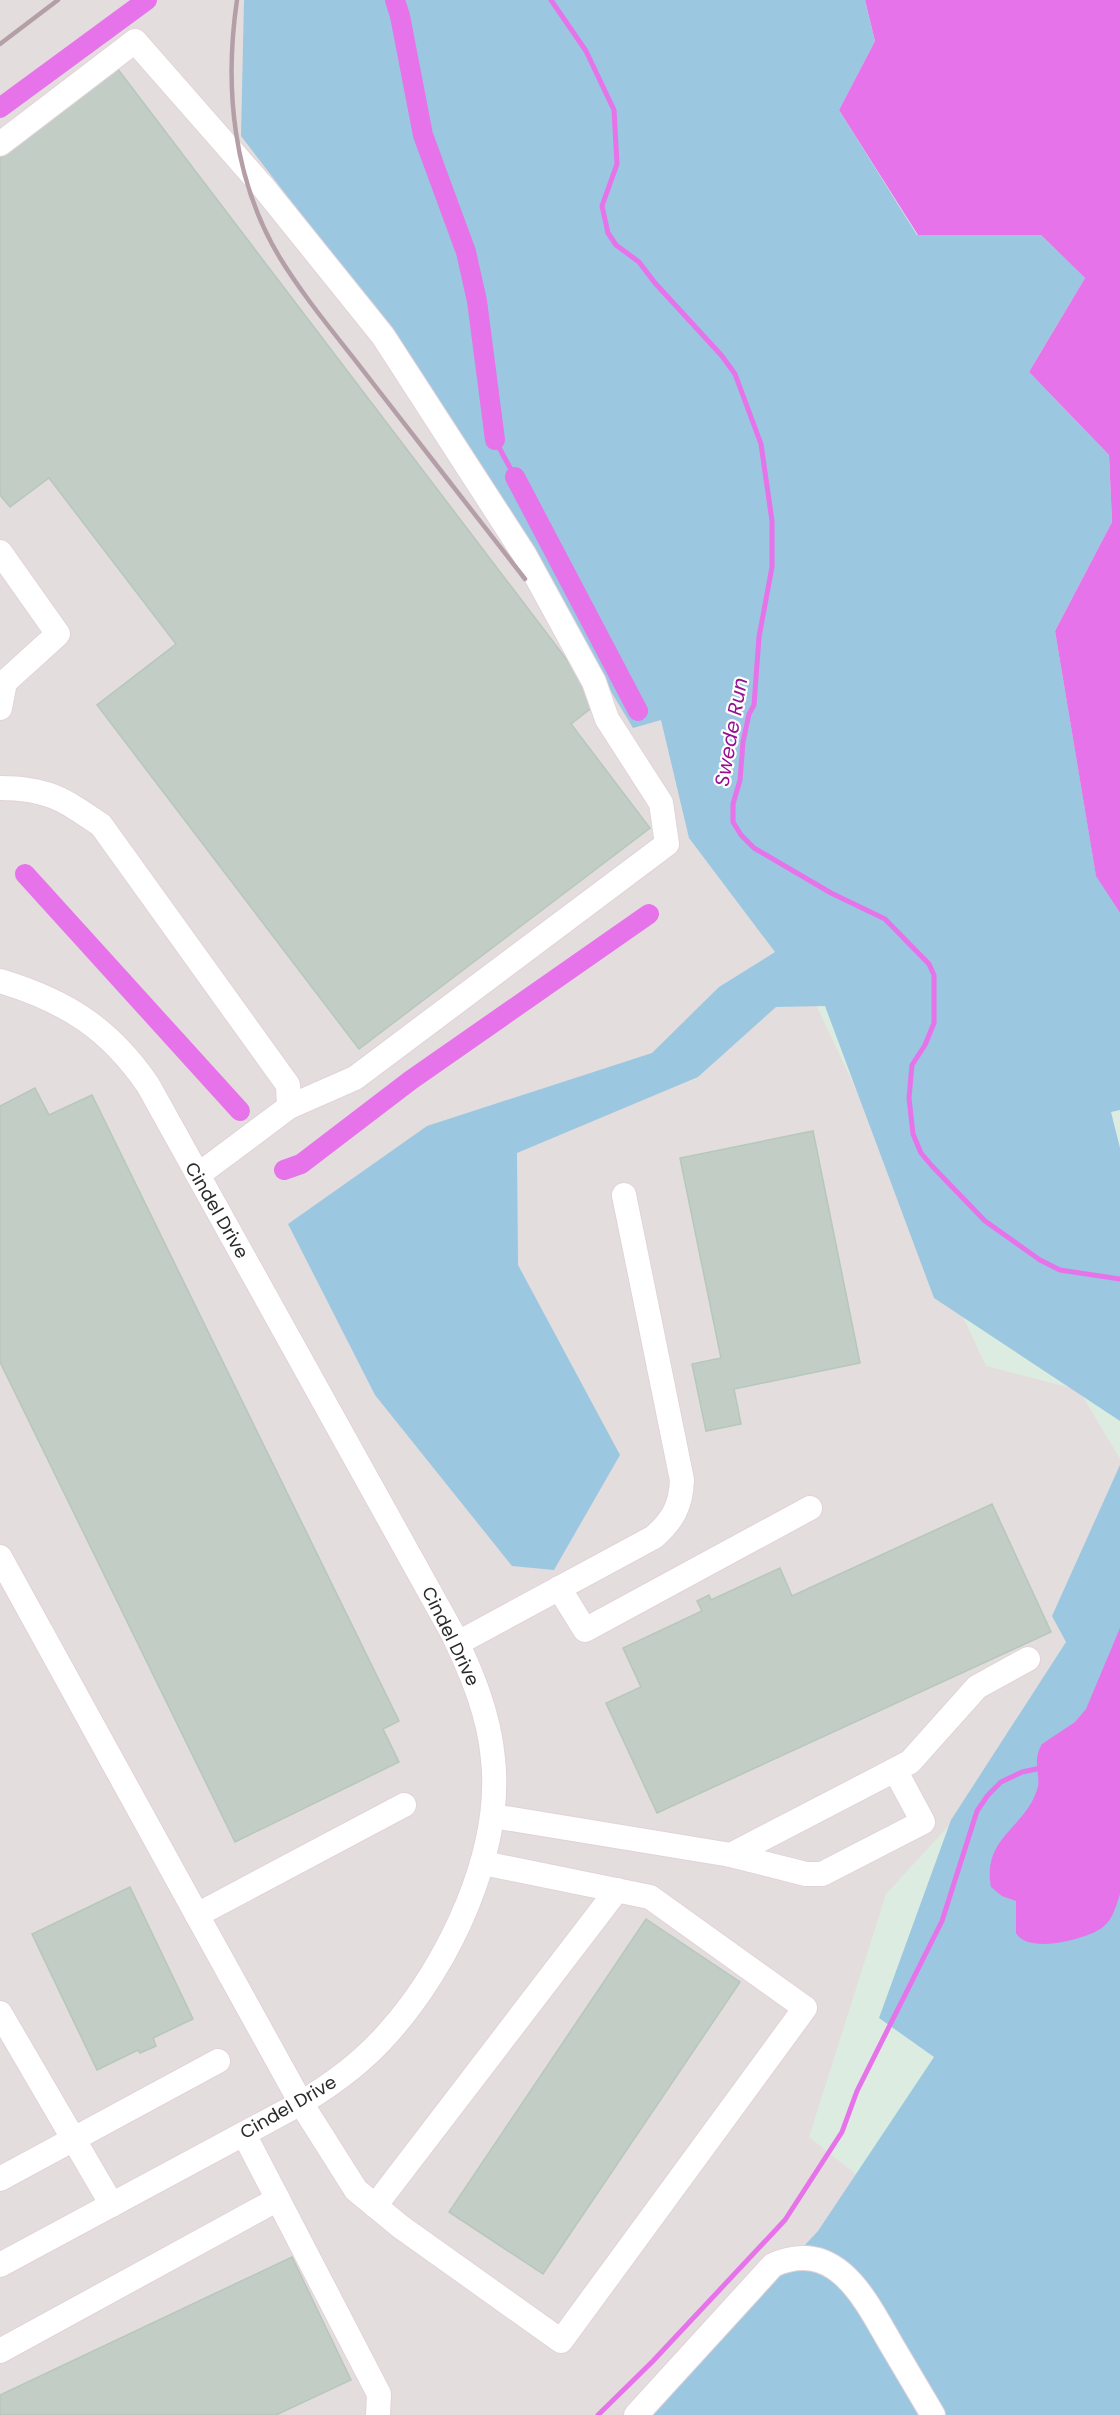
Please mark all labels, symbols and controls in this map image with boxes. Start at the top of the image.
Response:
water label: Swede Run [708,675,754,789]
street label: Cindel Drive [179,1157,255,1263]
street label: Cindel Drive [416,1582,486,1690]
street label: Cindel Drive [235,2069,341,2145]

